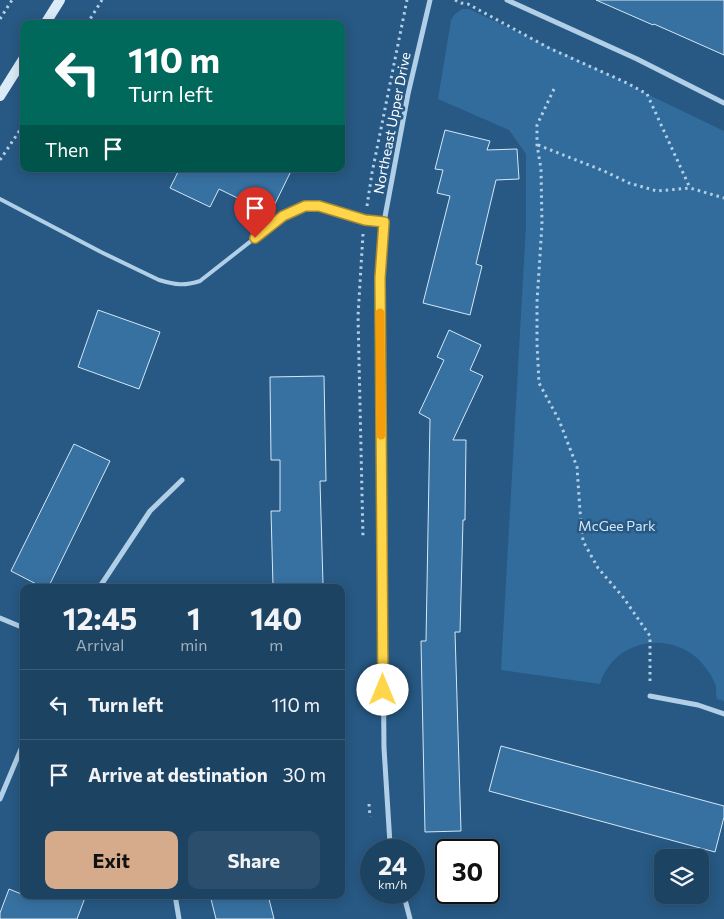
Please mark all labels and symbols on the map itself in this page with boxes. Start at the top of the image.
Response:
street label: Northeast Upper Drive [369,51,414,195]
pin [234,187,276,238]
park label: McGee Park [578,517,656,534]
position arrow [356,663,408,715]
speed limit sign: 30 [435,839,500,904]

